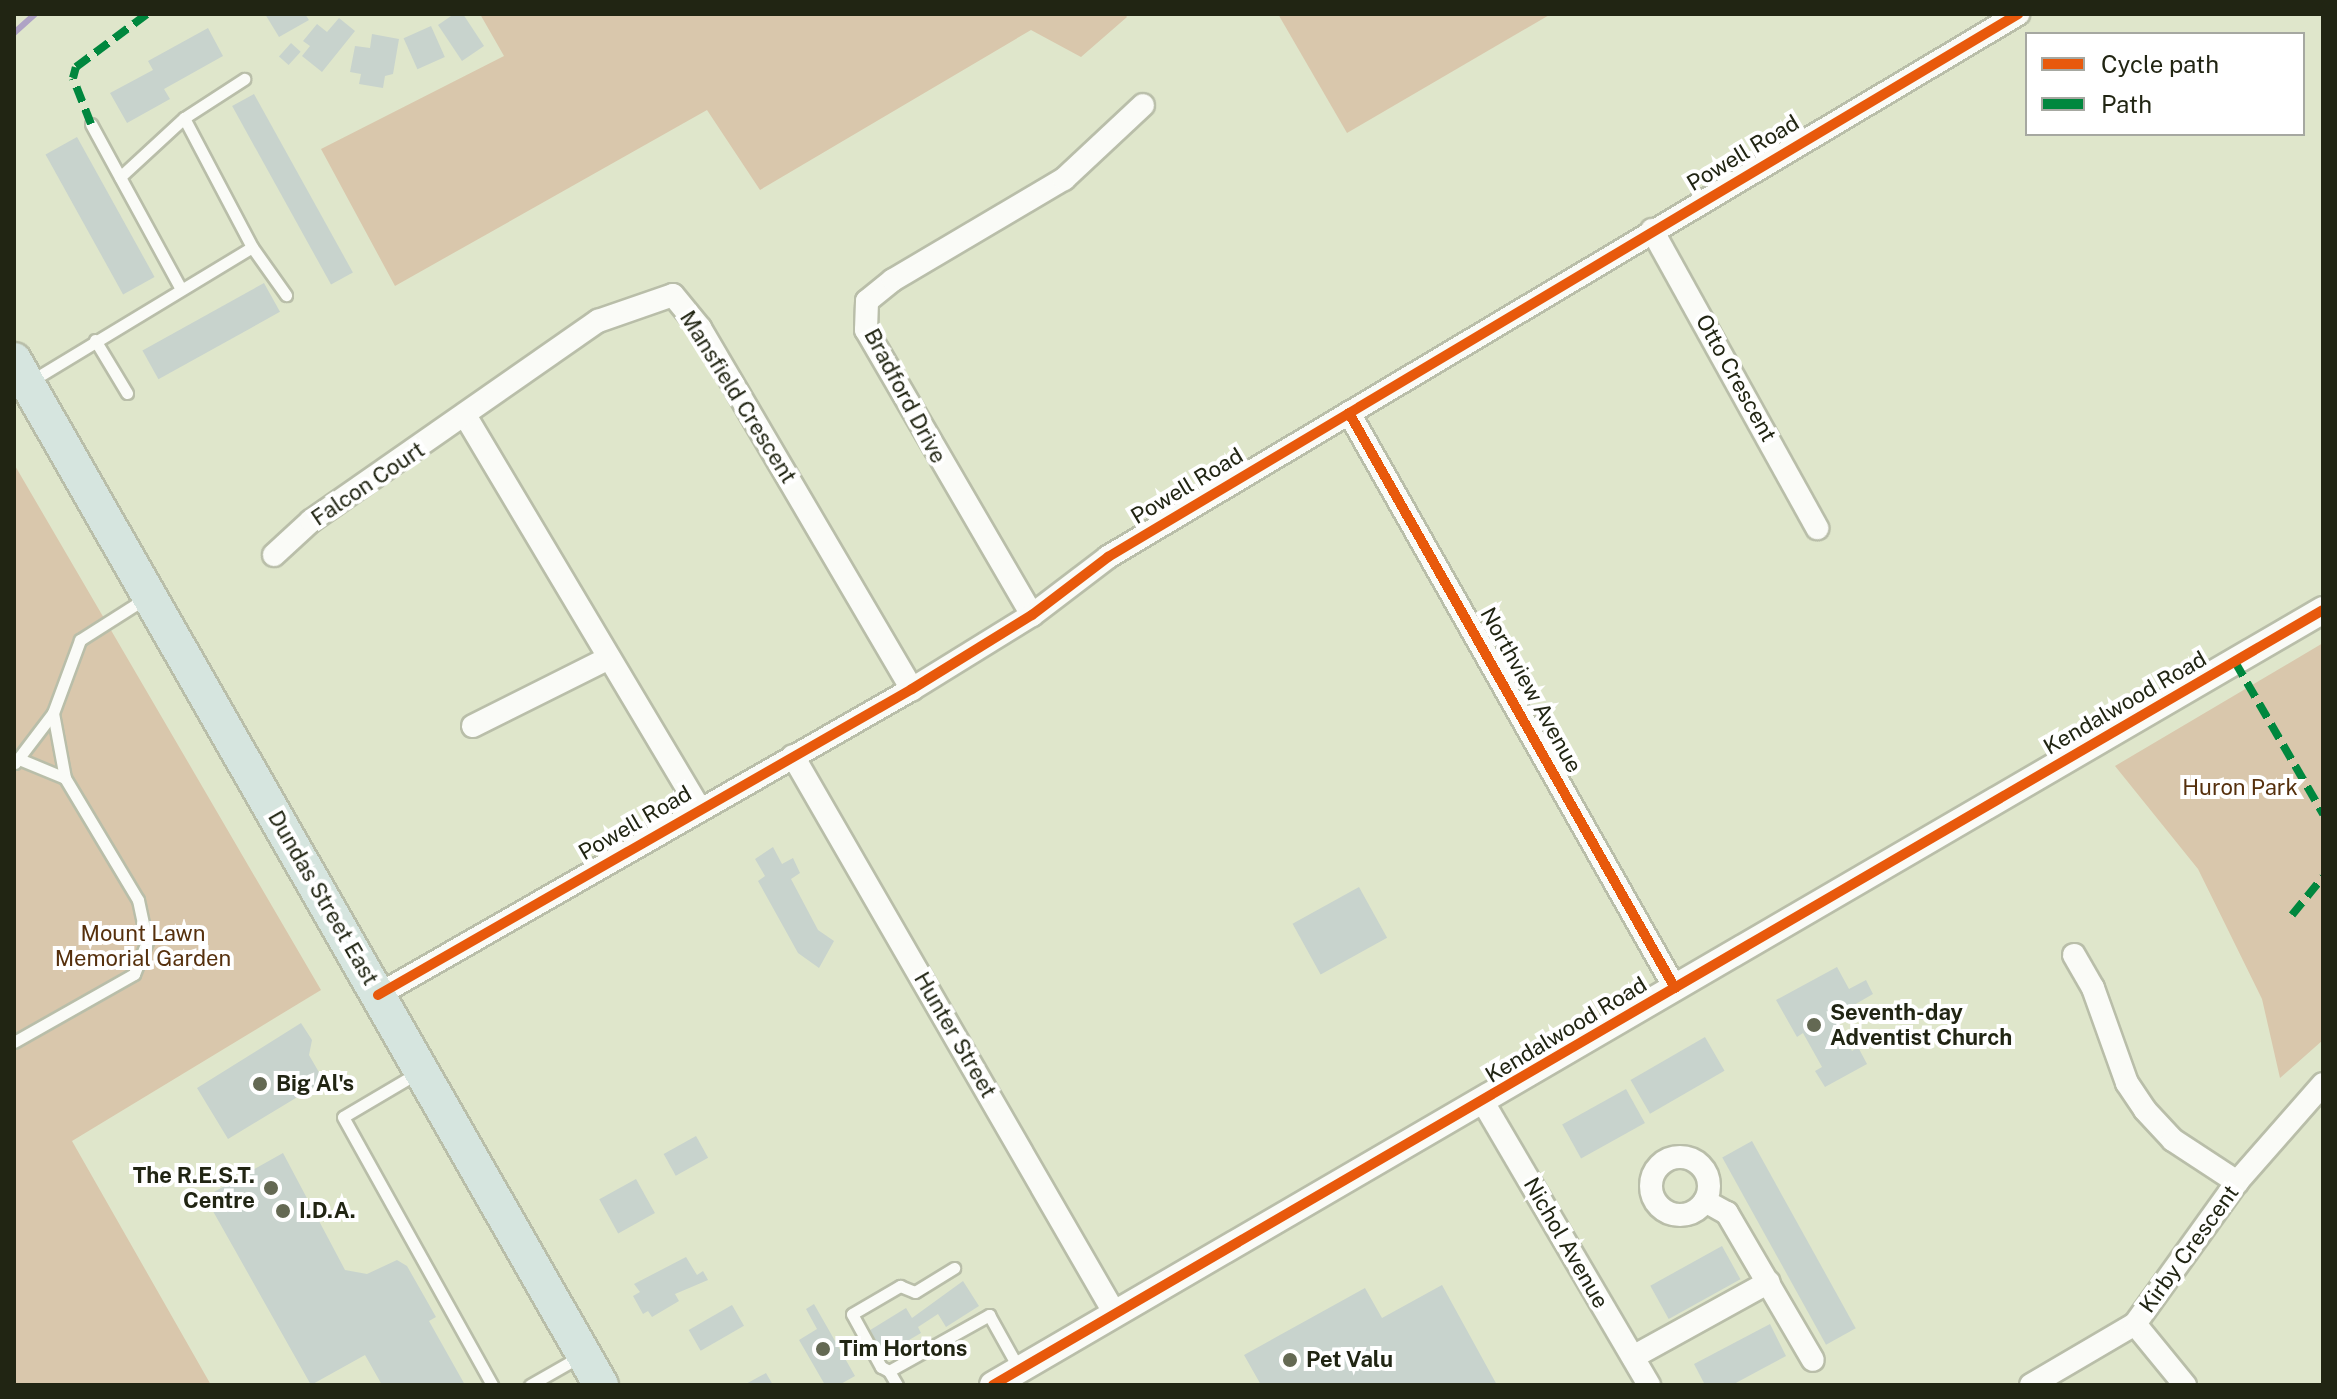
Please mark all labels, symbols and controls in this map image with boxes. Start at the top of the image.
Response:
legend [2025,32,2305,136]
text: Cycle path [2101,50,2219,78]
text: Path [2101,90,2152,118]
street label: Powell Road [1682,109,1804,197]
street label: Mansfield Crescent [674,306,802,488]
street label: Otto Crescent [1690,310,1782,446]
street label: Bradford Drive [858,324,952,468]
street label: Falcon Court [306,436,430,532]
street label: Powell Road [1126,442,1248,530]
street label: Northview Avenue [1475,603,1587,777]
street label: Kendalwood Road [2039,646,2211,760]
park label: Huron Park [2182,775,2298,801]
street label: Powell Road [574,780,696,866]
street label: Dundas Street East [262,806,384,990]
park label: Mount Lawn Memorial Garden [55,920,231,972]
street label: Hunter Street [908,967,1002,1103]
street label: Kendalwood Road [1481,971,1651,1089]
place label: Seventh-day Adventist Church [1830,999,2012,1050]
marker: Seventh-day Adventist Church [1805,1016,1823,1034]
place label: Big Al's [276,1071,354,1097]
marker: Big Al's [251,1075,269,1093]
place label: The R.E.S.T. Centre [133,1162,255,1214]
street label: Nichol Avenue [1518,1173,1614,1313]
marker: The R.E.S.T. Centre [262,1179,280,1197]
street label: Kirby Crescent [2134,1180,2244,1318]
place label: I.D.A. [299,1198,356,1224]
marker: I.D.A. [274,1202,292,1220]
place label: Tim Hortons [839,1336,967,1362]
marker: Tim Hortons [814,1340,832,1358]
place label: Pet Valu [1306,1347,1393,1373]
marker: Pet Valu [1281,1351,1299,1369]

